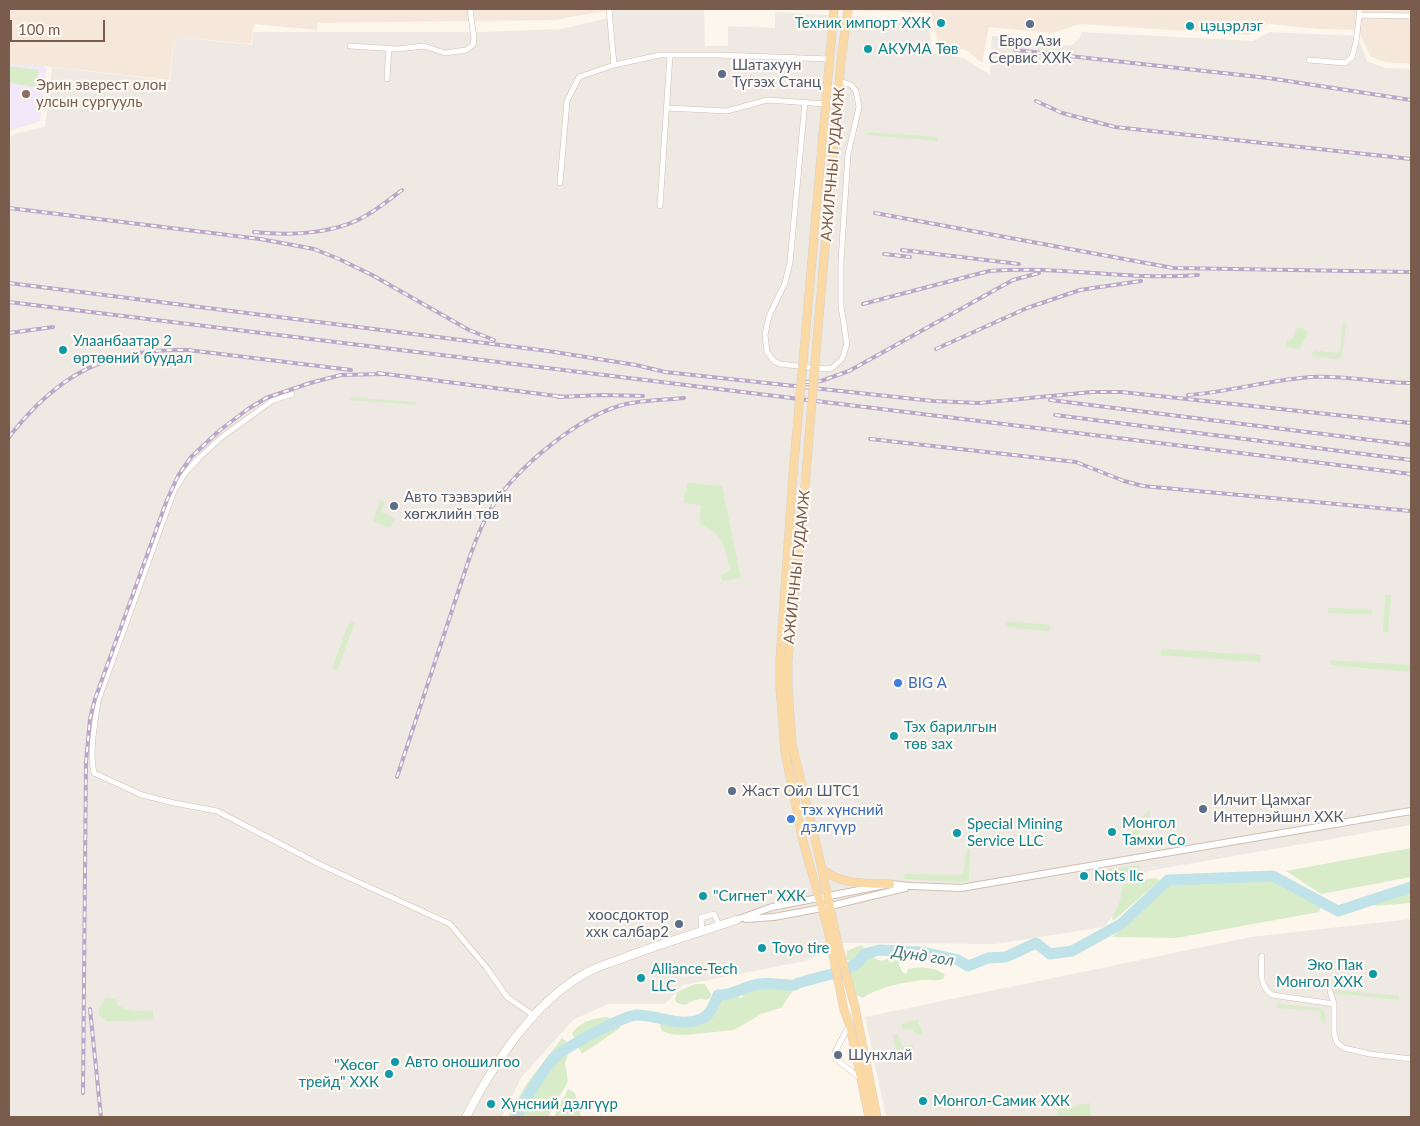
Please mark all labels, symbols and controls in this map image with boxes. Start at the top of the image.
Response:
scale bar [12,10,108,42]
place label: Техник импорт ХХК [795,14,931,32]
marker: Техник импорт ХХК [935,17,947,29]
place label: цэцэрлэг [1200,17,1263,35]
marker: Евро Ази Сервис ХХК [1024,18,1036,30]
text: 100 m [18,20,60,38]
marker: цэцэрлэг [1184,20,1196,32]
place label: Евро Ази Сервис ХХК [989,32,1071,67]
place label: АКУМА Төв [878,40,958,58]
marker: АКУМА Төв [862,43,874,55]
place label: Шатахуун Түгээх Станц [732,56,821,91]
marker: Шатахуун Түгээх Станц [716,68,728,80]
place label: Эрин эверест олон улсын сургууль [36,76,167,111]
street label: АЖИЛЧНЫ ГУДАМЖ [817,86,849,242]
marker: Эрин эверест олон улсын сургууль [20,88,32,100]
place label: Улаанбаатар 2 өртөөний буудал [73,332,192,367]
marker: Улаанбаатар 2 өртөөний буудал [57,344,69,356]
place label: Авто тээвэрийн хөгжлийн төв [404,488,512,523]
street label: АЖИЛЧНЫ ГУДАМЖ [780,489,814,645]
marker: Авто тээвэрийн хөгжлийн төв [388,500,400,512]
place label: BIG A [908,674,947,692]
marker: BIG A [892,677,904,689]
place label: Тэх барилгын төв зах [904,718,997,753]
marker: Тэх барилгын төв зах [888,730,900,742]
place label: Жаст Ойл ШТС1 [742,782,860,800]
marker: Жаст Ойл ШТС1 [726,785,738,797]
place label: Илчит Цамхаг Интернэйшнл ХХК [1213,791,1344,826]
place label: тэх хүнсний дэлгүүр [801,801,883,836]
marker: Илчит Цамхаг Интернэйшнл ХХК [1197,803,1209,815]
marker: тэх хүнсний дэлгүүр [785,813,797,825]
place label: Монгол Тамхи Со [1122,814,1186,849]
place label: Special Mining Service LLC [967,815,1062,850]
marker: Монгол Тамхи Со [1106,826,1118,838]
marker: Special Mining Service LLC [951,827,963,839]
place label: Nots llc [1094,867,1144,885]
marker: Nots llc [1078,870,1090,882]
place label: "Сигнет" ХХК [713,887,806,905]
marker: "Сигнет" ХХК [697,890,709,902]
place label: хоосдоктор ххк салбар2 [586,906,669,941]
marker: хоосдоктор ххк салбар2 [673,918,685,930]
place label: Toyo tire [772,939,829,957]
marker: Toyo tire [756,942,768,954]
water label: Дунд гол [891,942,955,970]
place label: Эко Пак Монгол ХХК [1276,956,1363,991]
place label: Alliance-Tech LLC [651,960,738,995]
marker: Эко Пак Монгол ХХК [1367,968,1379,980]
marker: Alliance-Tech LLC [635,972,647,984]
place label: Шунхлай [848,1046,912,1064]
marker: Шунхлай [832,1049,844,1061]
place label: Авто оношилгоо [405,1053,520,1071]
place label: "Хөсөг трейд" ХХК [298,1056,379,1091]
marker: Авто оношилгоо [389,1056,401,1068]
marker: "Хөсөг трейд" ХХК [383,1068,395,1080]
place label: Монгол-Самик ХХК [933,1092,1070,1110]
place label: Хүнсний дэлгүүр [501,1095,618,1113]
marker: Монгол-Самик ХХК [917,1095,929,1107]
marker: Хүнсний дэлгүүр [485,1098,497,1110]

